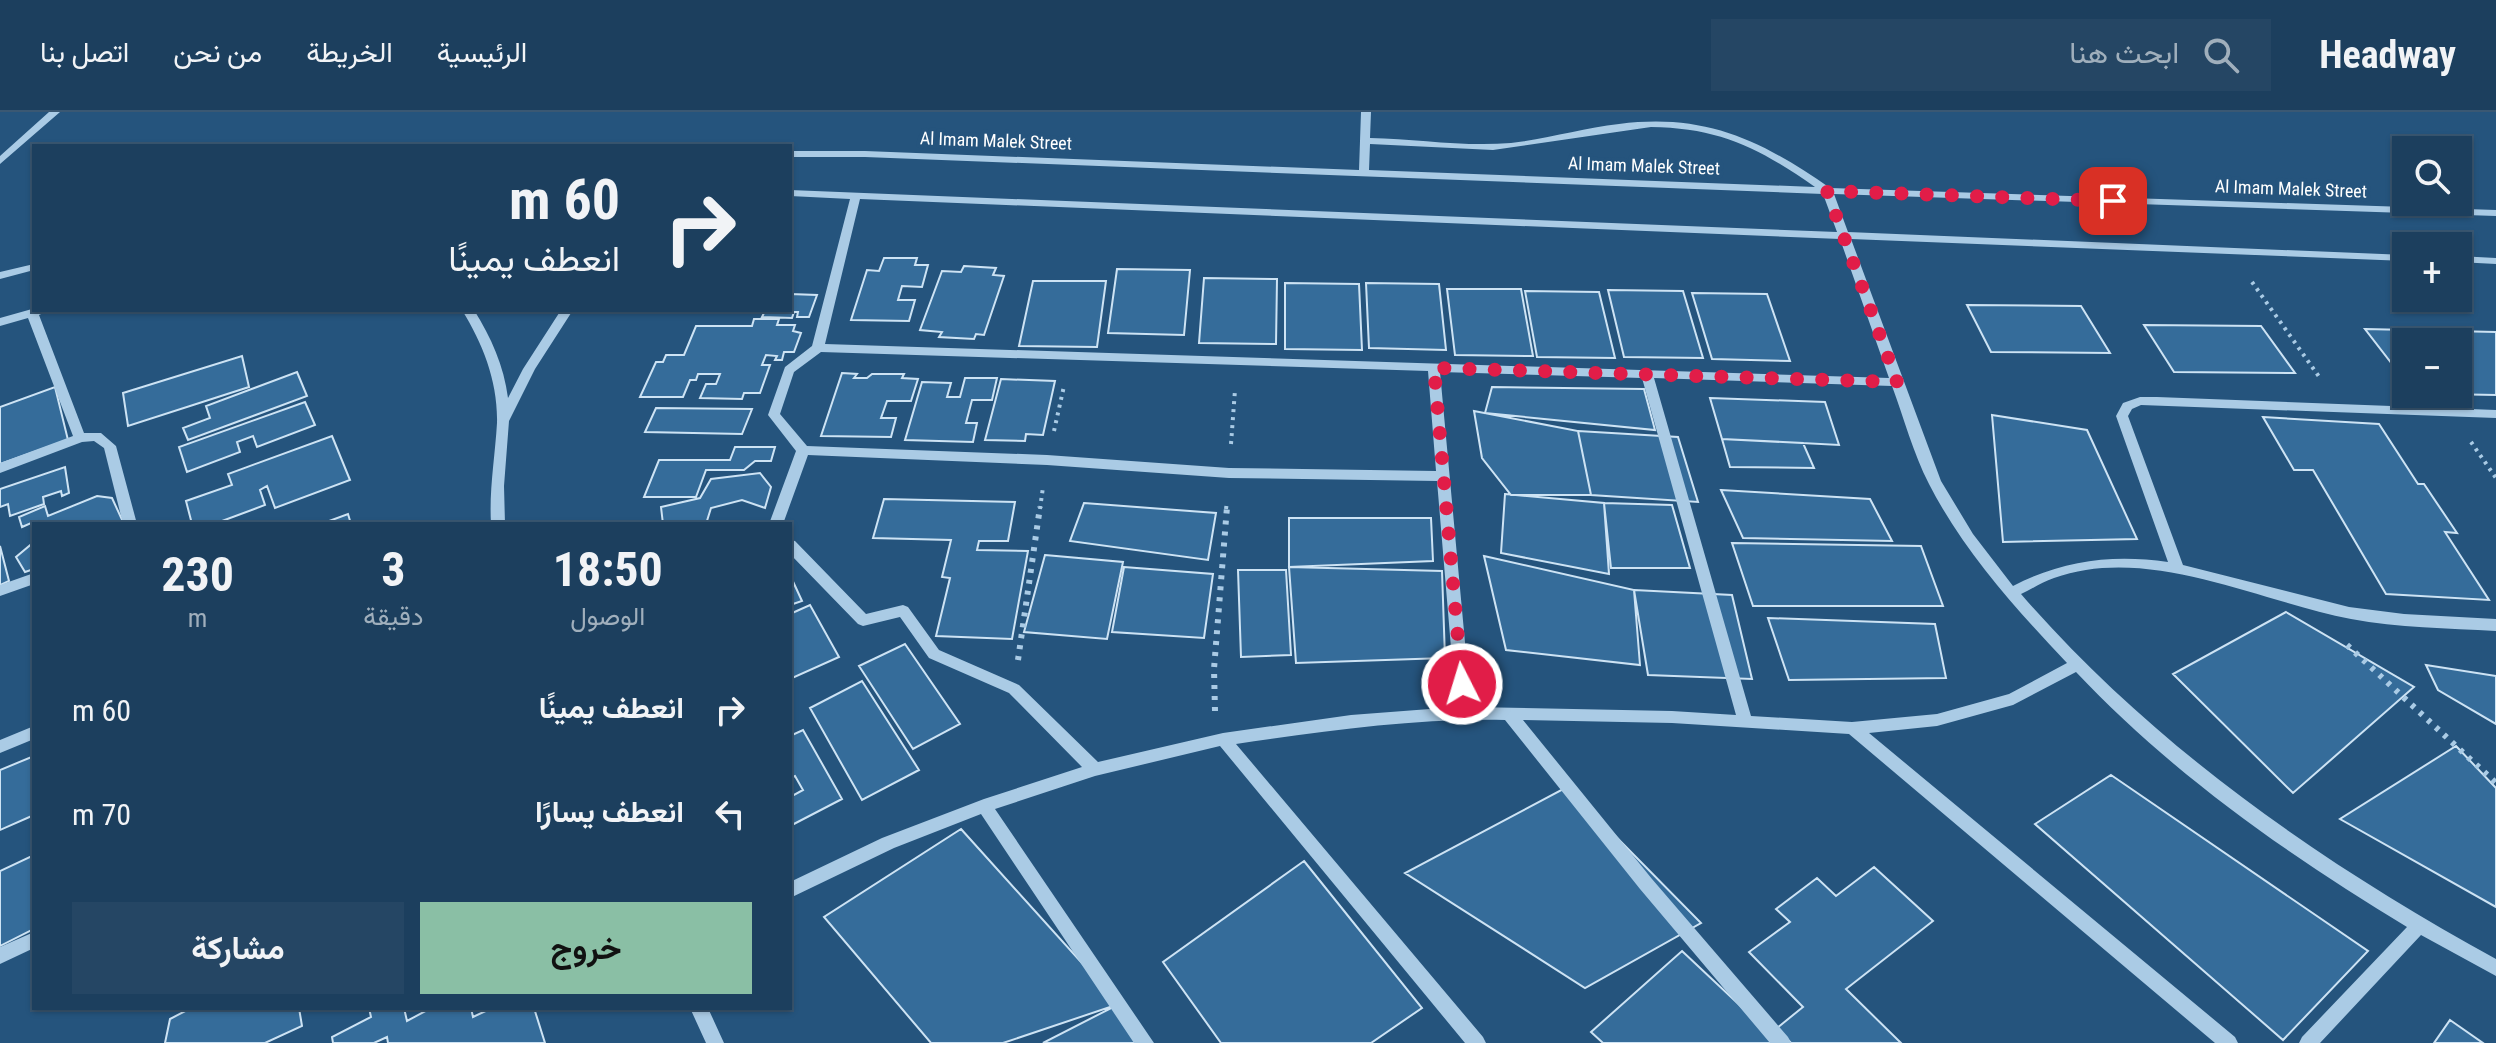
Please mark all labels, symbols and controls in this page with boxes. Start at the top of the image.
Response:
search box [1711,19,2271,91]
icon: search [2199,33,2243,77]
text: Headway [2319,33,2456,77]
text: ابحث هنا [2069,35,2179,70]
text: اتصل بنا [40,36,129,69]
text: من نحن [173,36,262,69]
text: الخريطة [306,36,393,69]
text: الرئيسية [437,36,527,69]
street label: Al Imam Malek Street [920,127,1072,154]
map controls [2392,136,2472,408]
button: search [2392,136,2472,216]
street label: Al Imam Malek Street [1568,152,1720,179]
text: 60 m [509,167,620,233]
pin [2079,167,2147,235]
street label: Al Imam Malek Street [2215,175,2367,202]
icon: right [648,176,752,280]
icon: arrive [2091,179,2135,223]
button: + [2392,232,2472,312]
text: انعطف يمينًا [448,238,620,280]
button: − [2392,328,2472,408]
text: 3 [381,541,405,598]
text: 18:50 [553,541,663,598]
text: 230 [161,546,234,603]
text: دقيقة [363,601,423,631]
text: الوصول [570,601,645,631]
text: m [188,603,207,633]
position arrow [1420,642,1504,726]
icon: right [708,688,752,732]
text: انعطف يمينًا [539,690,684,725]
text: 60 m [72,693,131,728]
icon: left [708,792,752,836]
text: انعطف يسارًا [535,794,684,829]
text: 70 m [72,797,131,832]
button: مشاركة [72,902,404,994]
button: خروج [420,902,752,994]

